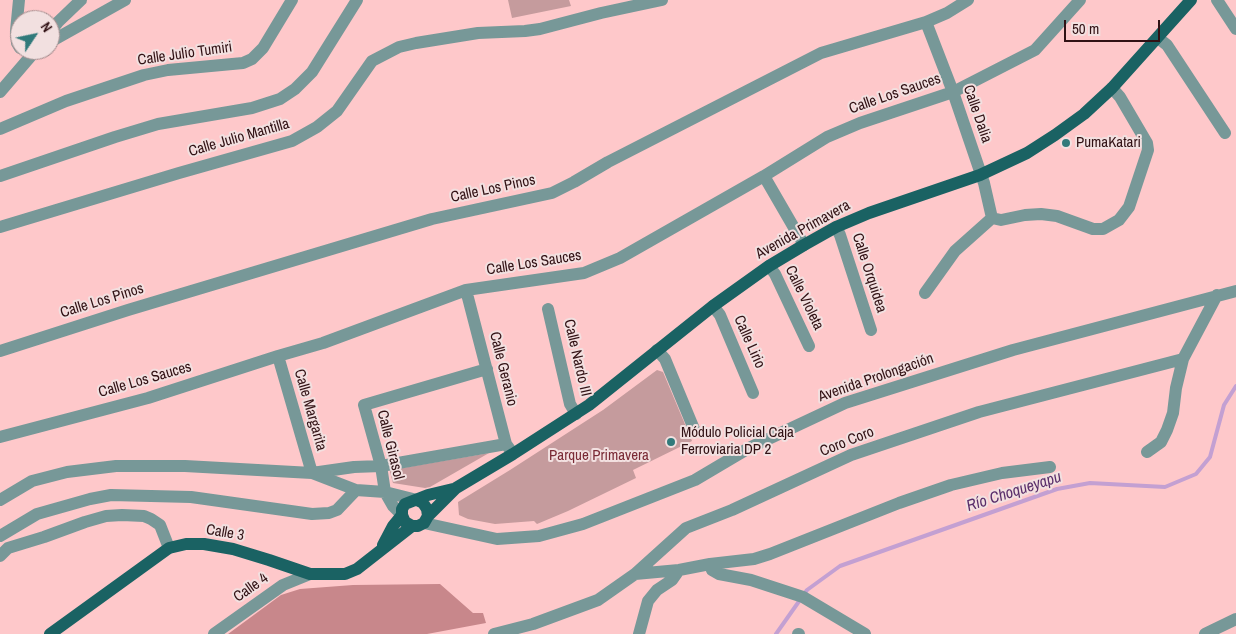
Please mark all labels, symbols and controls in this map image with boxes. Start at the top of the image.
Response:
north arrow [10,10,60,60]
scale bar [1066,10,1162,42]
text: 50 m [1072,18,1099,39]
text: N [37,19,56,36]
street label: Calle Julio Tumiri [137,38,233,70]
street label: Calle Los Sauces [847,70,943,118]
street label: Calle Dalia [959,83,995,145]
street label: Calle Julio Mantilla [187,115,291,161]
place label: PumaKatari [1076,134,1141,152]
marker: PumaKatari [1060,137,1072,149]
street label: Calle Los Pinos [449,171,537,207]
street label: Avenida Primavera [753,197,853,263]
street label: Calle Orquidea [848,231,890,315]
street label: Calle Los Sauces [485,247,583,279]
street label: Calle Violeta [781,263,827,333]
street label: Calle Los Pinos [58,280,146,322]
street label: Calle Lirio [729,313,769,371]
street label: Calle Nardo III [559,318,595,398]
street label: Calle Geranio [485,330,521,408]
street label: Avenida Prolongación [816,350,936,406]
street label: Calle Los Sauces [97,358,193,402]
street label: Calle Margarita [290,367,330,453]
street label: Calle Girasol [373,408,407,482]
street label: Coro Coro [817,423,877,461]
place label: Módulo Policial Caja Ferroviaria DP 2 [681,424,794,459]
marker: Módulo Policial Caja Ferroviaria DP 2 [665,436,677,448]
park label: Parque Primavera [549,447,649,465]
water label: Río Choqueyapu [964,468,1064,516]
street label: Calle 3 [205,521,245,545]
street label: Calle 4 [230,570,272,606]

